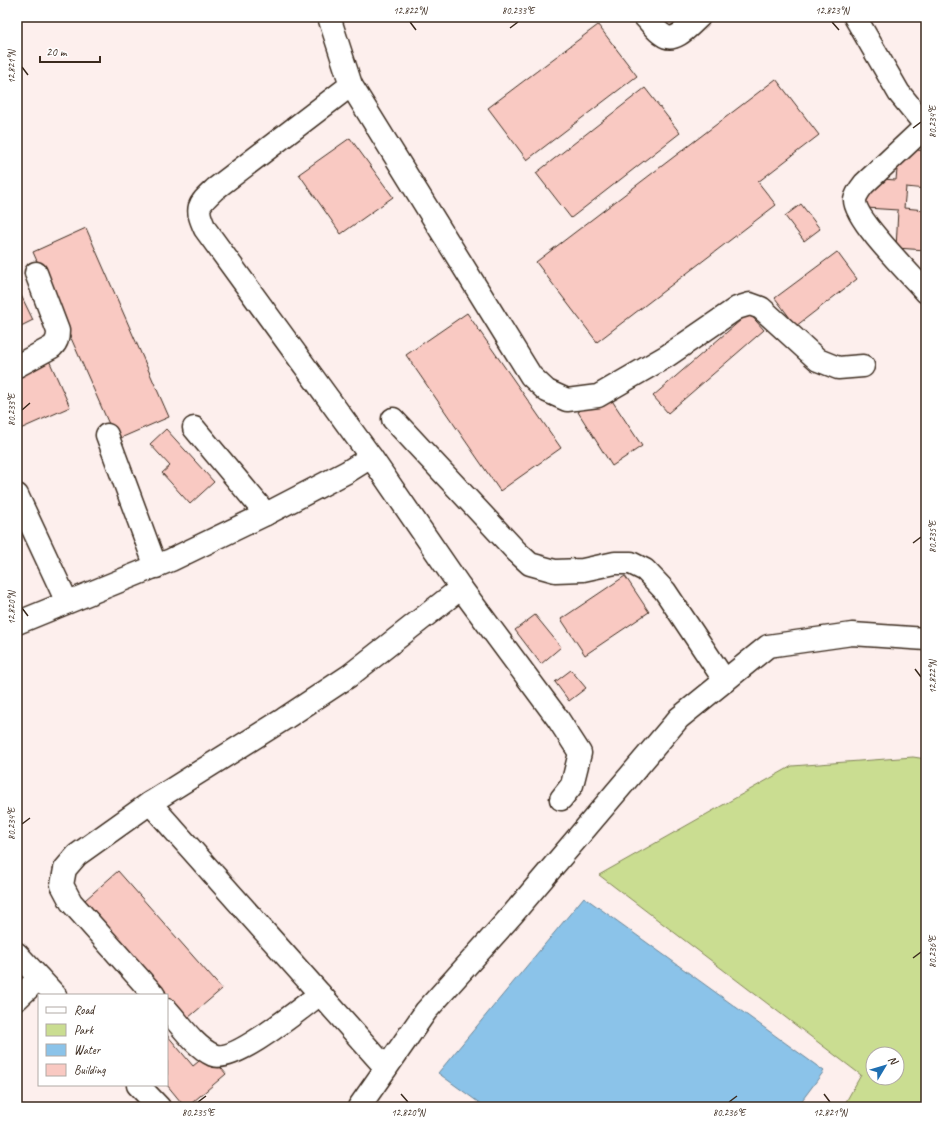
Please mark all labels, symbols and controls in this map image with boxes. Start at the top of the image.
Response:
text: 12.822°N [393,4,429,17]
text: 80.233°E [502,4,536,17]
text: 12.823°N [815,4,851,17]
scale bar [40,38,100,64]
text: 20 m [46,44,68,60]
text: 12.821°N [5,48,18,84]
text: 80.234°E [926,104,939,138]
text: 80.233°E [5,392,18,426]
text: 80.235°E [926,519,939,553]
text: 12.820°N [5,589,18,625]
text: 12.822°N [926,658,939,694]
text: 80.234°E [5,806,18,840]
text: 80.236°E [926,934,939,968]
legend [38,994,168,1086]
text: Road [74,1002,96,1018]
text: Park [74,1022,95,1038]
text: Water [74,1042,102,1058]
north arrow [865,1046,905,1086]
text: N [885,1053,902,1069]
text: Building [74,1062,106,1078]
text: 80.235°E [182,1106,216,1119]
text: 12.820°N [391,1106,427,1119]
text: 80.236°E [713,1106,747,1119]
text: 12.821°N [813,1106,849,1119]

